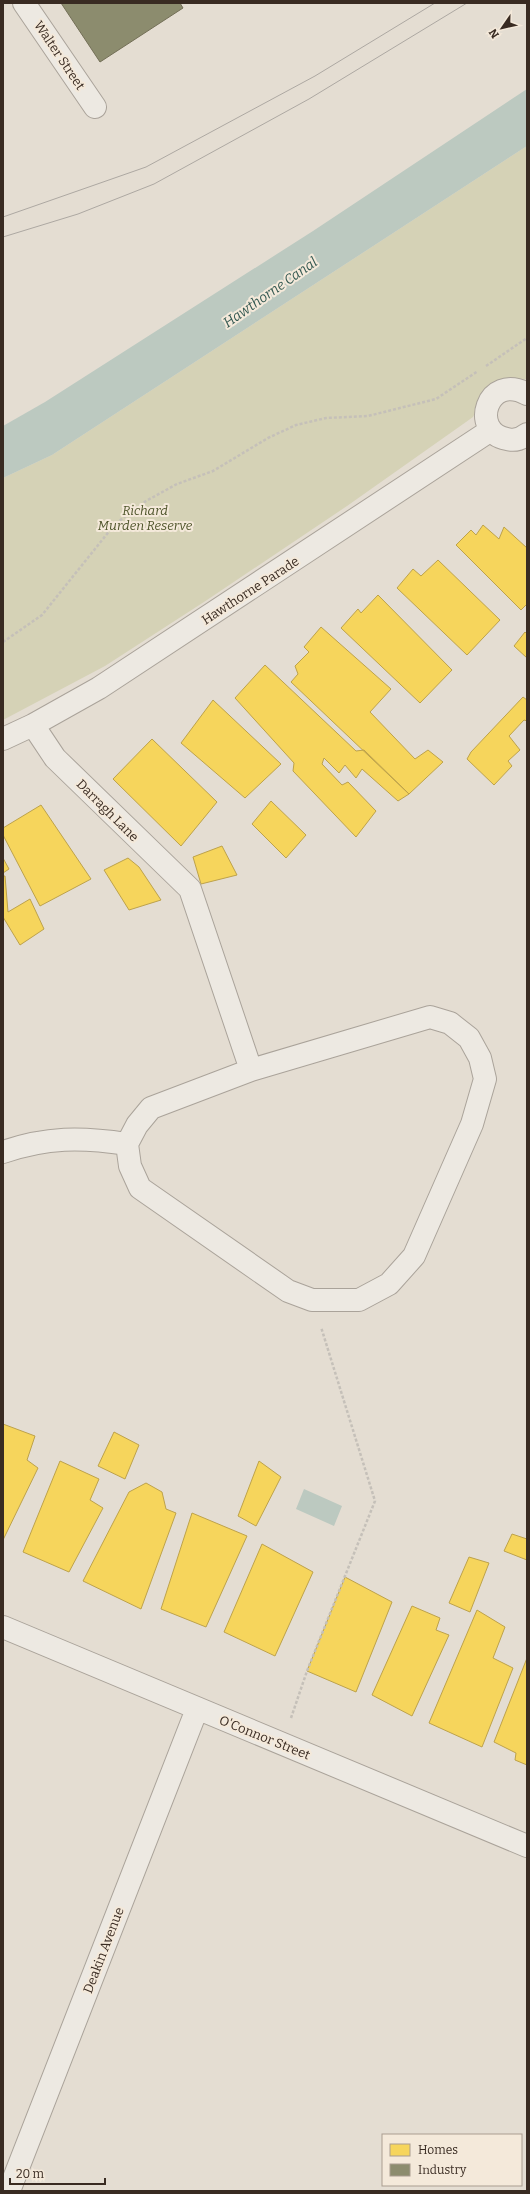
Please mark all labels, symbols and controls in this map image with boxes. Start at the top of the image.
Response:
north arrow [482,8,522,48]
street label: Walter Street [31,18,88,93]
text: N [486,26,502,40]
water label: Hawthorne Canal [220,253,321,331]
park label: Richard Murden Reserve [98,503,193,533]
street label: Hawthorne Parade [199,553,302,627]
street label: Darragh Lane [74,776,142,844]
street label: O'Connor Street [217,1712,313,1763]
street label: Deakin Avenue [80,1905,127,1995]
legend [382,2134,522,2186]
text: Homes [418,2143,458,2157]
scale bar [10,2160,105,2186]
text: Industry [418,2163,467,2177]
text: 20 m [16,2167,45,2181]

